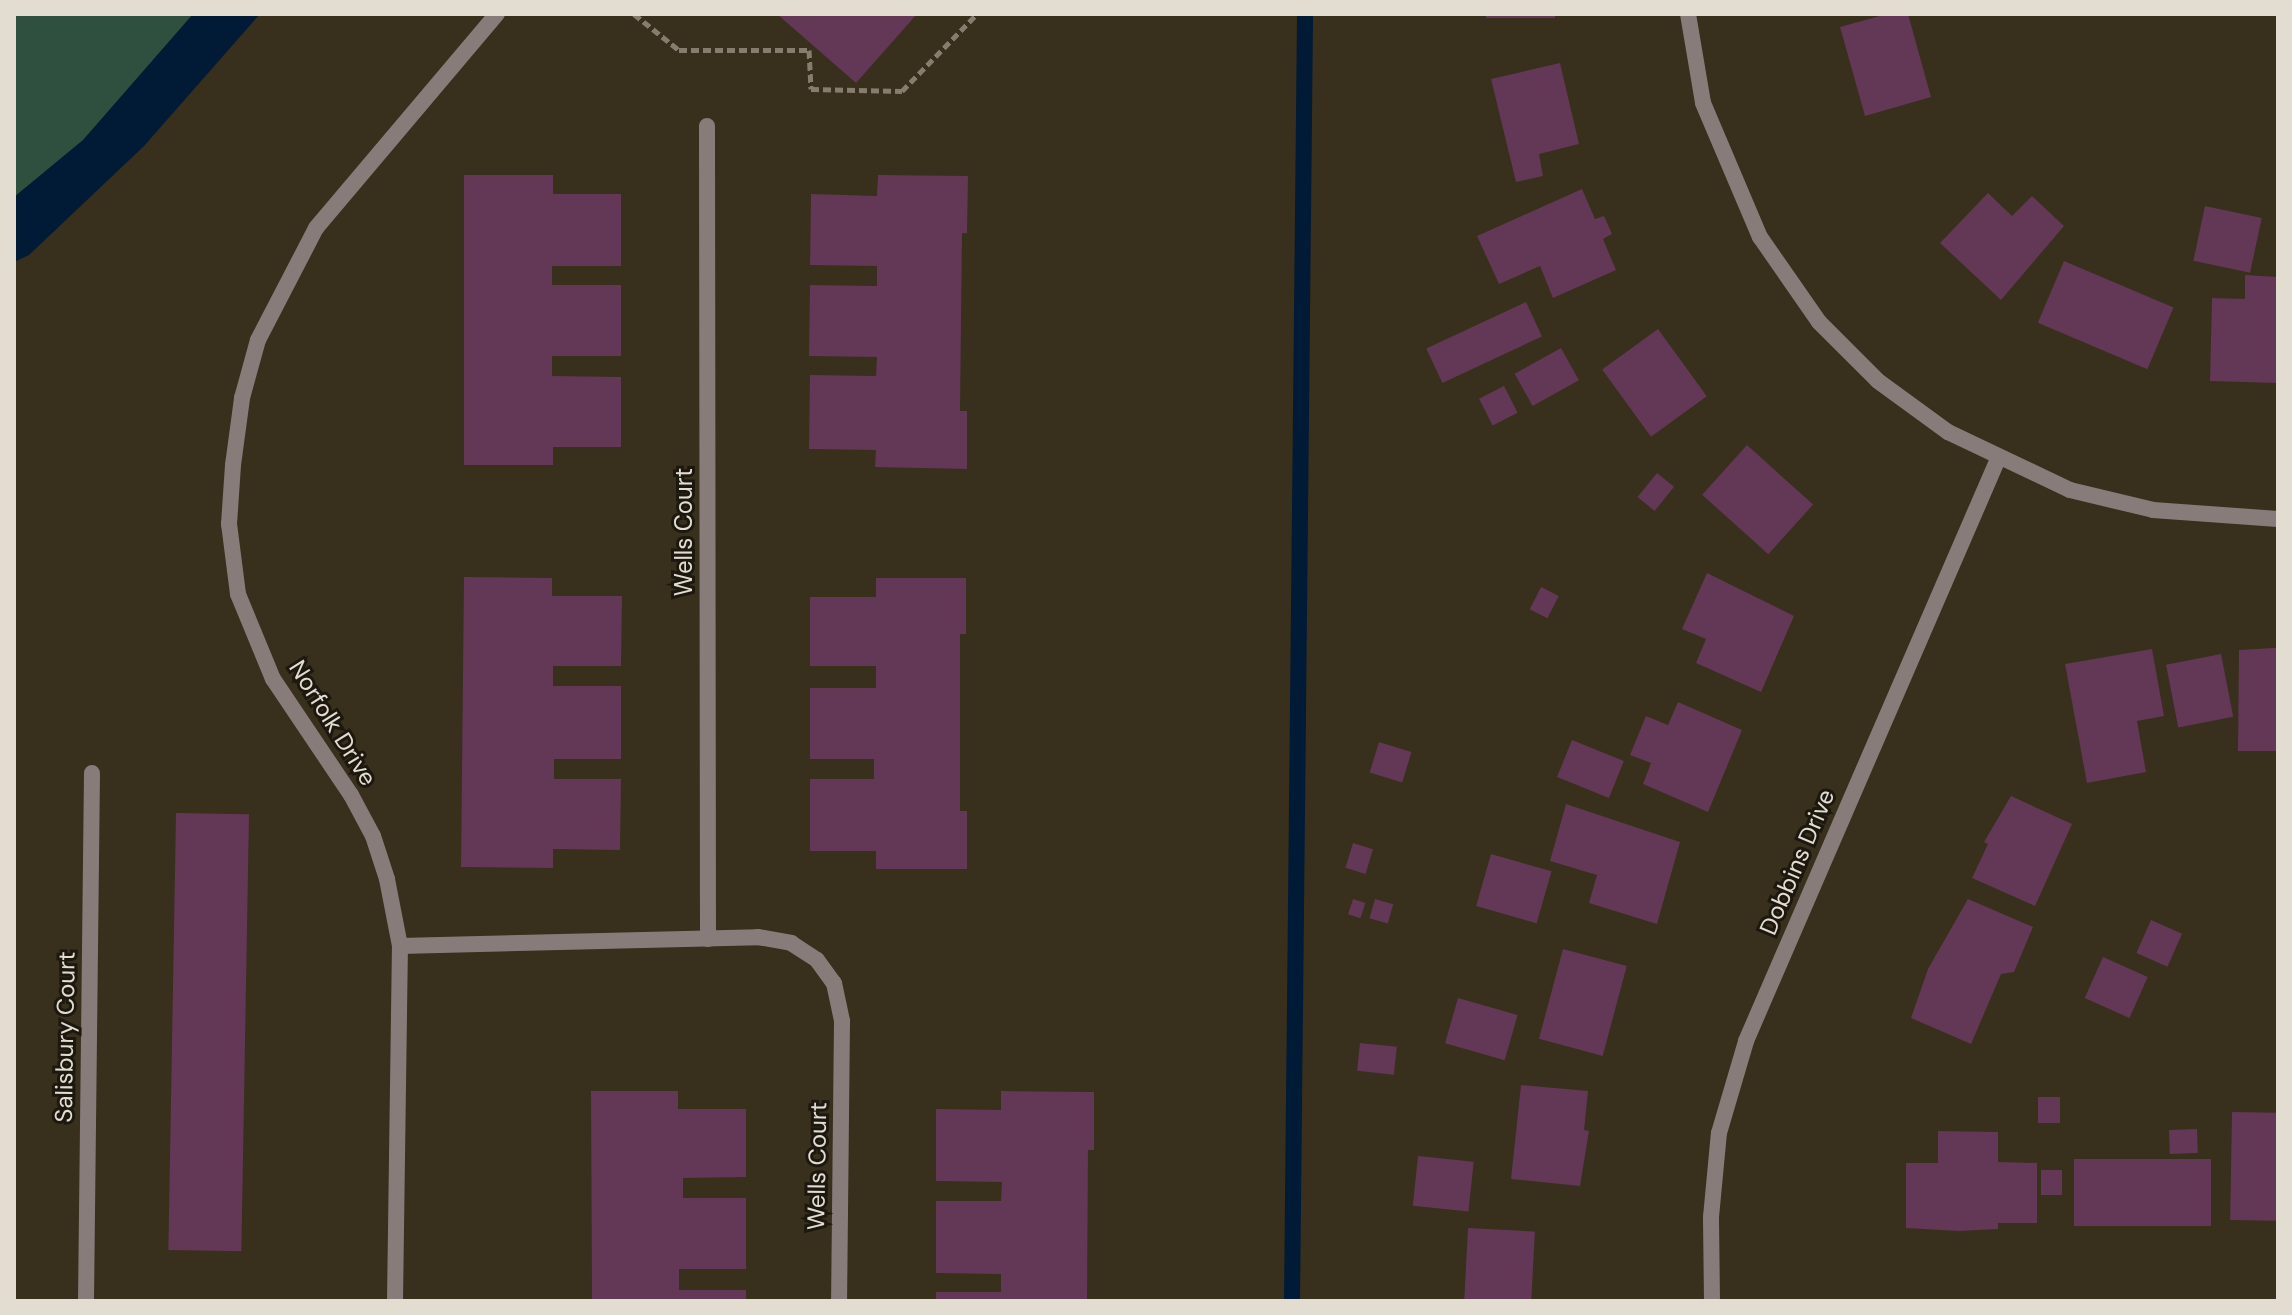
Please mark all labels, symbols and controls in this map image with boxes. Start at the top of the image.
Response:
street label: Wells Court [670,468,698,596]
street label: Norfolk Drive [283,655,383,791]
street label: Dobbins Drive [1753,785,1841,939]
street label: Salisbury Court [49,951,81,1123]
street label: Wells Court [801,1102,833,1230]

